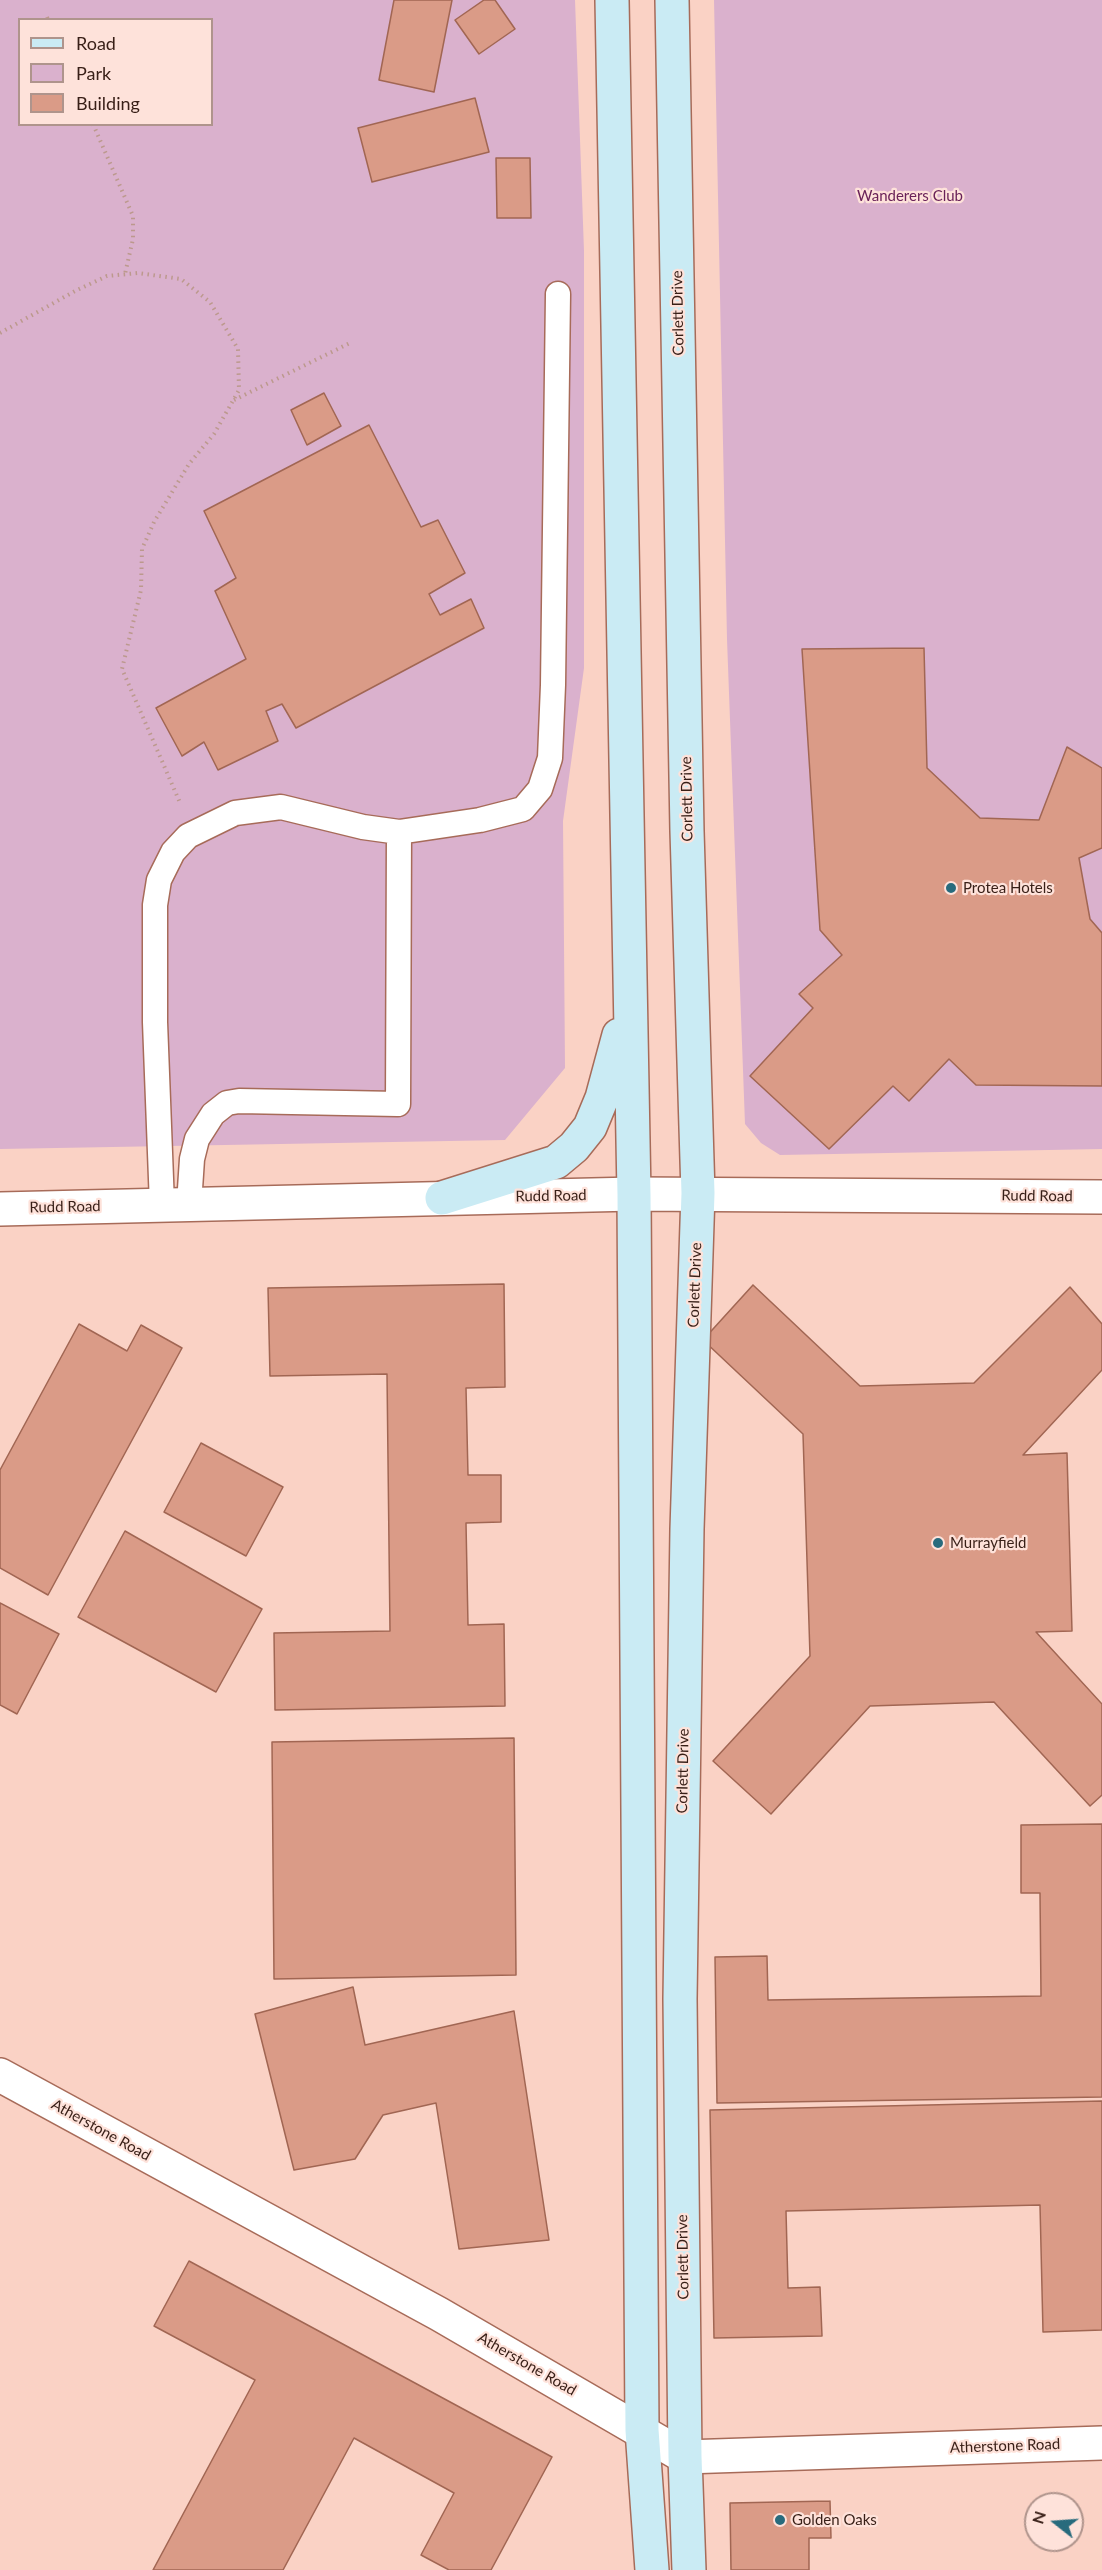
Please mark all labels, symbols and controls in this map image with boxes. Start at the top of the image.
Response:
legend [18,18,213,126]
text: Road [76,32,116,54]
text: Park [76,62,111,84]
text: Building [76,92,140,114]
park label: Wanderers Club [857,187,963,205]
street label: Corlett Drive [668,270,688,356]
street label: Corlett Drive [677,756,697,842]
place label: Protea Hotels [963,879,1053,897]
marker: Protea Hotels [944,881,958,895]
street label: Rudd Road [515,1186,587,1206]
street label: Rudd Road [1001,1186,1073,1206]
street label: Rudd Road [29,1197,101,1217]
street label: Corlett Drive [685,1242,705,1328]
place label: Murrayfield [950,1534,1026,1552]
marker: Murrayfield [931,1536,945,1550]
street label: Corlett Drive [673,1728,693,1814]
street label: Atherstone Road [48,2095,154,2165]
street label: Corlett Drive [673,2214,693,2300]
street label: Atherstone Road [475,2329,579,2399]
street label: Atherstone Road [949,2435,1061,2457]
north arrow [1024,2492,1084,2552]
text: N [1027,2509,1049,2526]
place label: Golden Oaks [792,2511,877,2529]
marker: Golden Oaks [773,2513,787,2527]

